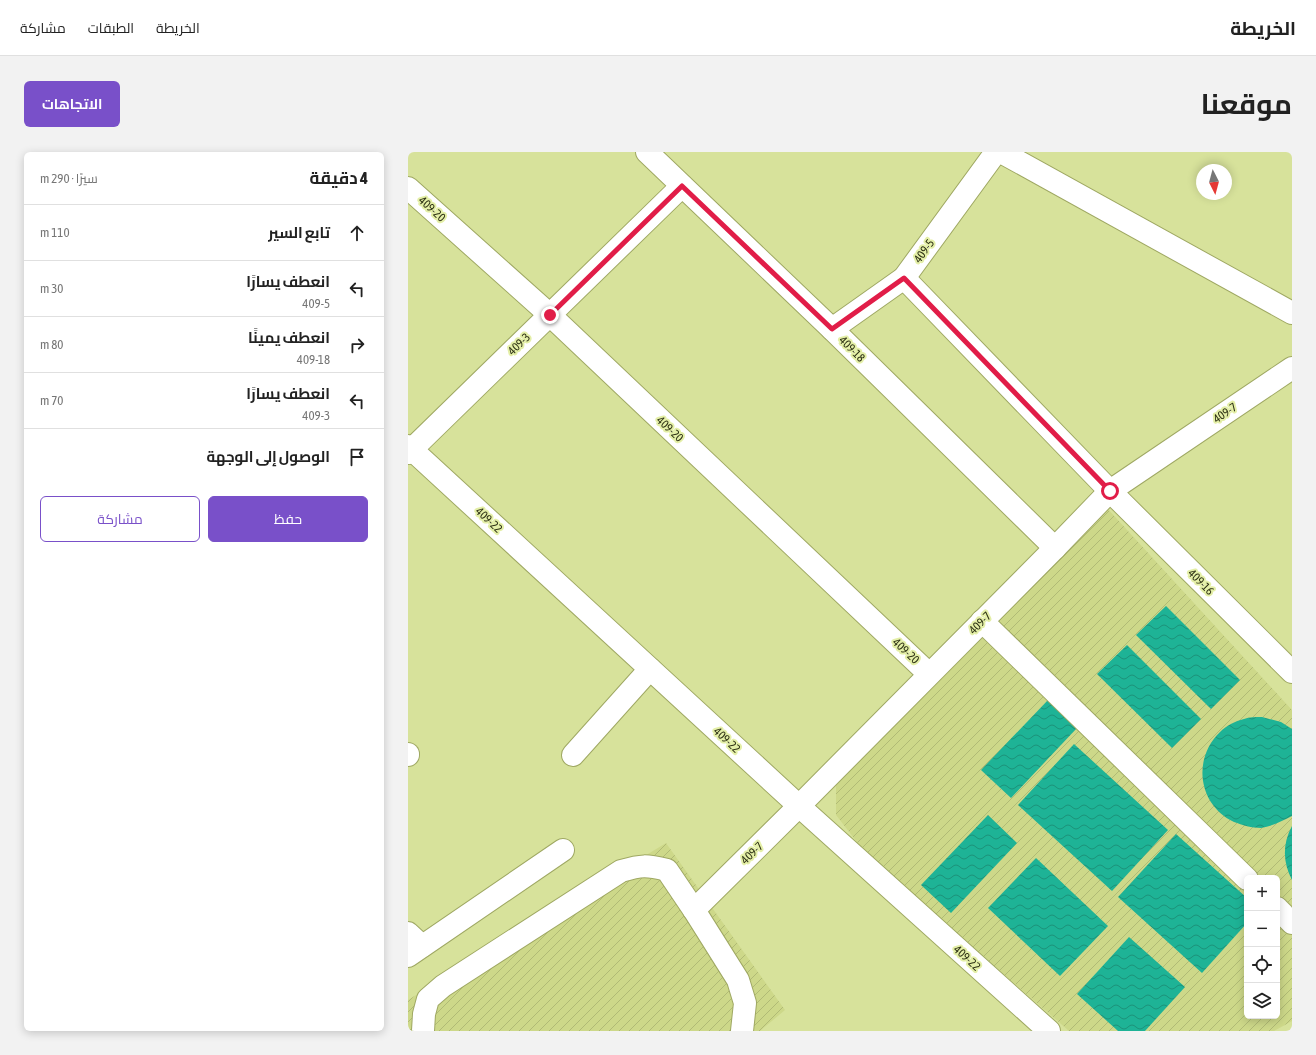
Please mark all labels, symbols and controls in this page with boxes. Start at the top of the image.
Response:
text: الخريطة [1230,17,1296,39]
text: مشاركة [20,20,66,36]
text: الطبقات [88,20,134,36]
text: الخريطة [156,20,200,36]
button: الاتجاهات [24,81,120,127]
text: موقعنا [1201,88,1292,120]
north arrow [1196,164,1232,200]
text: 4 دقيقة [310,168,368,188]
text: سيرًا · 290 m [40,171,98,186]
street label: 409-20 [416,193,449,225]
icon: ahead [346,222,368,244]
text: تابع السير [268,224,330,241]
text: 110 m [40,225,70,240]
street label: 409-5 [911,237,937,265]
text: انعطف يسارًا [246,273,330,290]
icon: left [346,278,368,300]
text: 30 m [40,281,63,296]
text: 409-5 [302,296,330,311]
route end [541,306,559,324]
text: انعطف يمينًا [248,329,330,346]
street label: 409-3 [505,330,533,358]
street label: 409-18 [836,333,868,365]
icon: right [346,334,368,356]
text: 80 m [40,337,63,352]
text: 409-18 [297,352,330,367]
text: انعطف يسارًا [246,385,330,402]
icon: left [346,390,368,412]
text: 70 m [40,393,63,408]
street label: 409-7 [1210,400,1240,426]
text: 409-3 [302,408,330,423]
street label: 409-20 [654,413,686,445]
icon: arrive [346,446,368,468]
text: الوصول إلى الوجهة [206,448,330,465]
route start [1101,482,1119,500]
button: مشاركة [40,496,200,542]
button: حفظ [208,496,368,542]
street label: 409-22 [473,504,505,536]
street label: 409-16 [1185,566,1217,598]
street label: 409-7 [966,609,994,637]
street label: 409-20 [890,635,922,667]
street label: 409-22 [711,724,743,756]
street label: 409-7 [738,839,766,867]
map controls [1244,875,1280,1019]
button: + [1244,875,1280,911]
button: − [1244,911,1280,947]
street label: 409-22 [951,942,983,974]
button: locate [1244,947,1280,983]
button: layers [1244,983,1280,1019]

